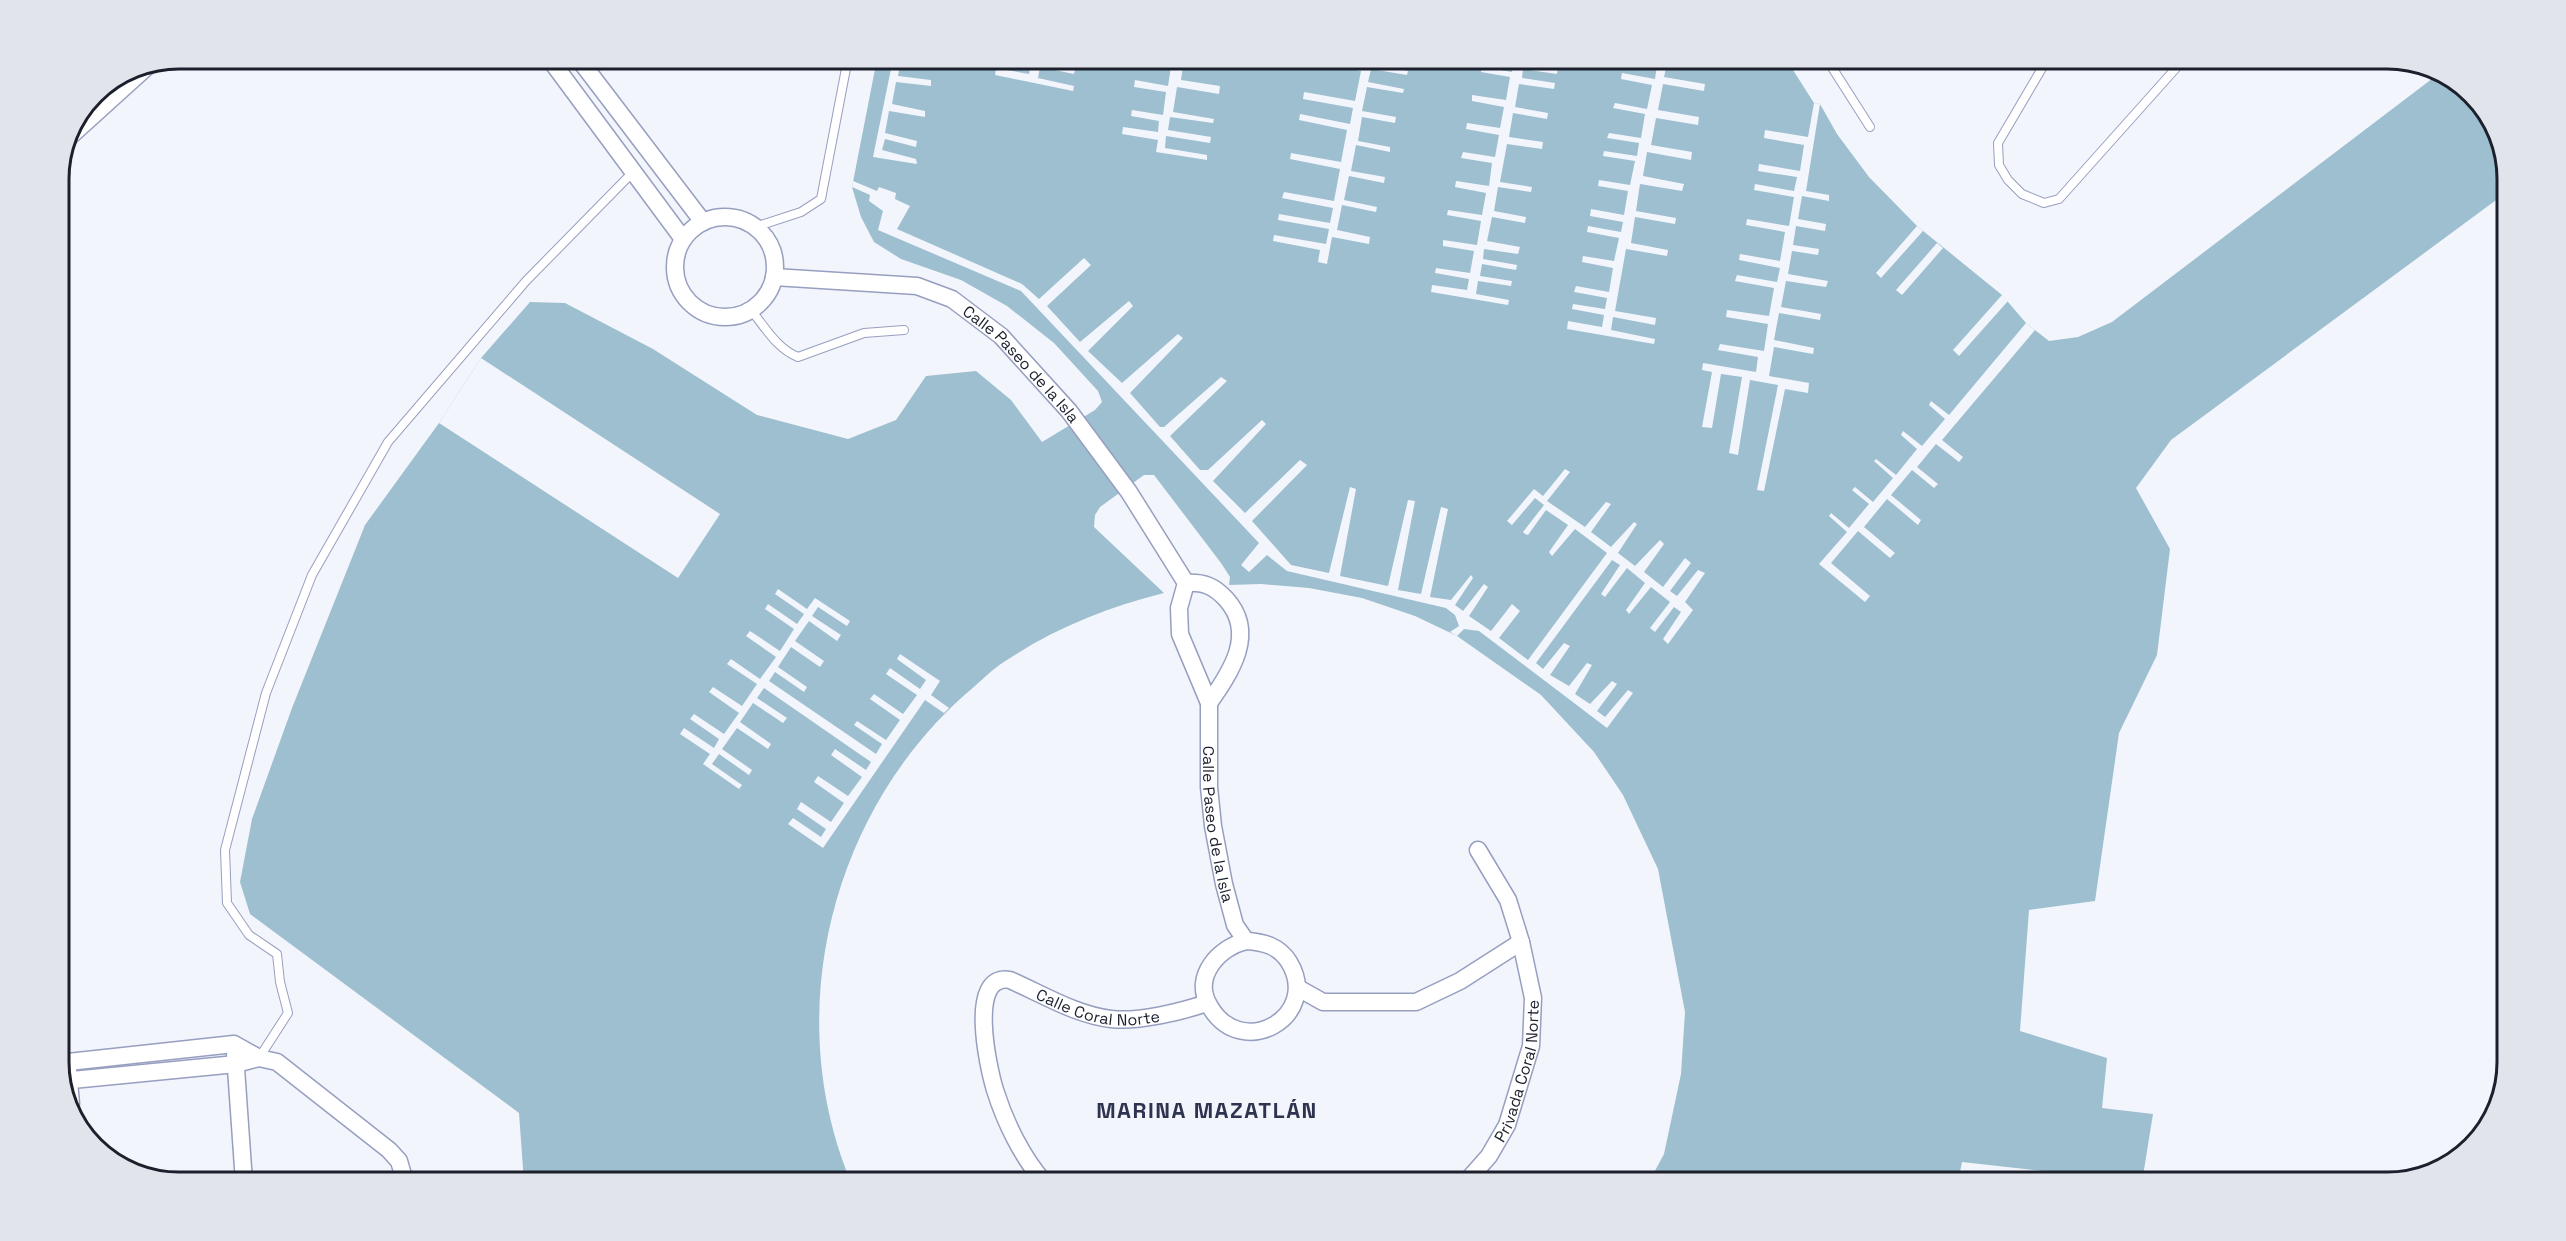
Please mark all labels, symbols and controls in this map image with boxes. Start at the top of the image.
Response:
street label: Calle Paseo de la Isla [959,300,1084,427]
street label: Calle Paseo de la Isla [1199,746,1239,905]
street label: Calle Coral Norte [1033,983,1161,1030]
street label: Privada Coral Norte [1489,999,1543,1146]
district label: MARINA MAZATLÁN [1096,1096,1318,1124]

